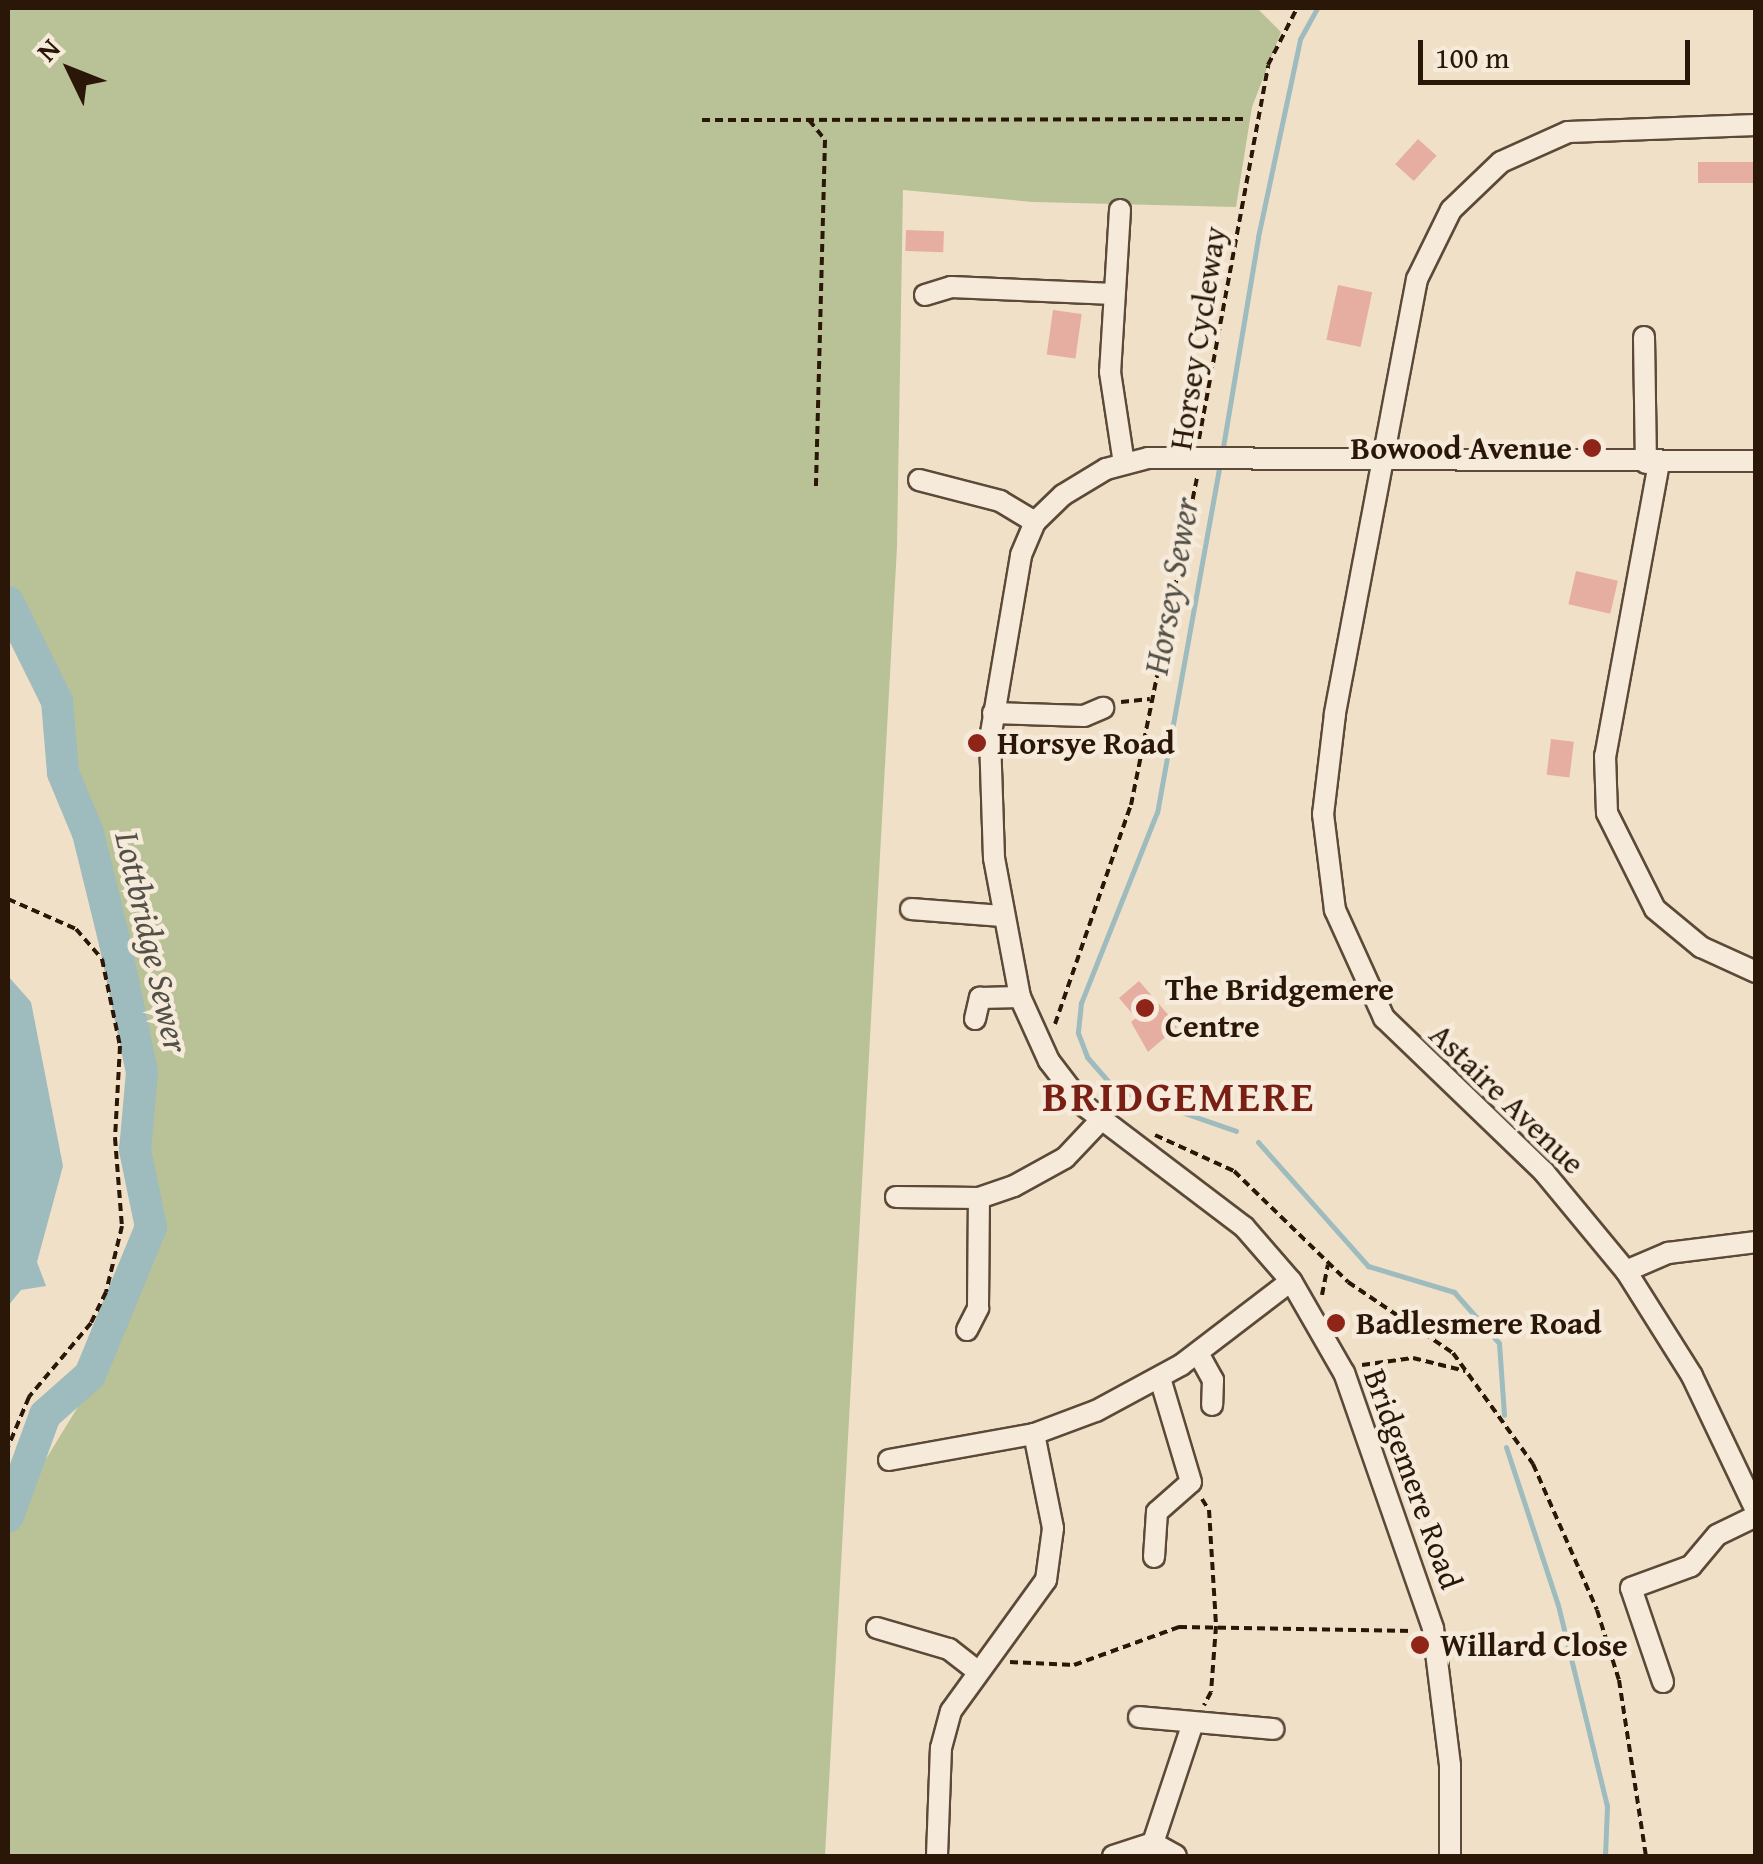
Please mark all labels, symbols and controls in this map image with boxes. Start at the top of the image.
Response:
north arrow [20,20,120,120]
scale bar [1423,20,1696,82]
text: N [26,28,69,70]
text: 100 m [1435,35,1509,79]
street label: Horsey Cycleway [1161,223,1235,453]
place label: Bowood Avenue [1350,429,1572,467]
marker: Bowood Avenue [1581,437,1603,459]
water label: Horsey Sewer [1135,494,1207,678]
place label: Horsye Road [997,724,1175,762]
marker: Horsye Road [966,732,988,754]
water label: Lottbridge Sewer [106,827,198,1057]
place label: The Bridgemere Centre [1165,971,1394,1046]
marker: The Bridgemere Centre [1134,997,1156,1019]
street label: Astaire Avenue [1422,1016,1592,1182]
district label: BRIDGEMERE [1042,1071,1316,1121]
place label: Badlesmere Road [1356,1304,1602,1342]
marker: Badlesmere Road [1325,1312,1347,1334]
street label: Bridgemere Road [1355,1364,1471,1594]
place label: Willard Close [1440,1626,1628,1664]
marker: Willard Close [1409,1634,1431,1656]

